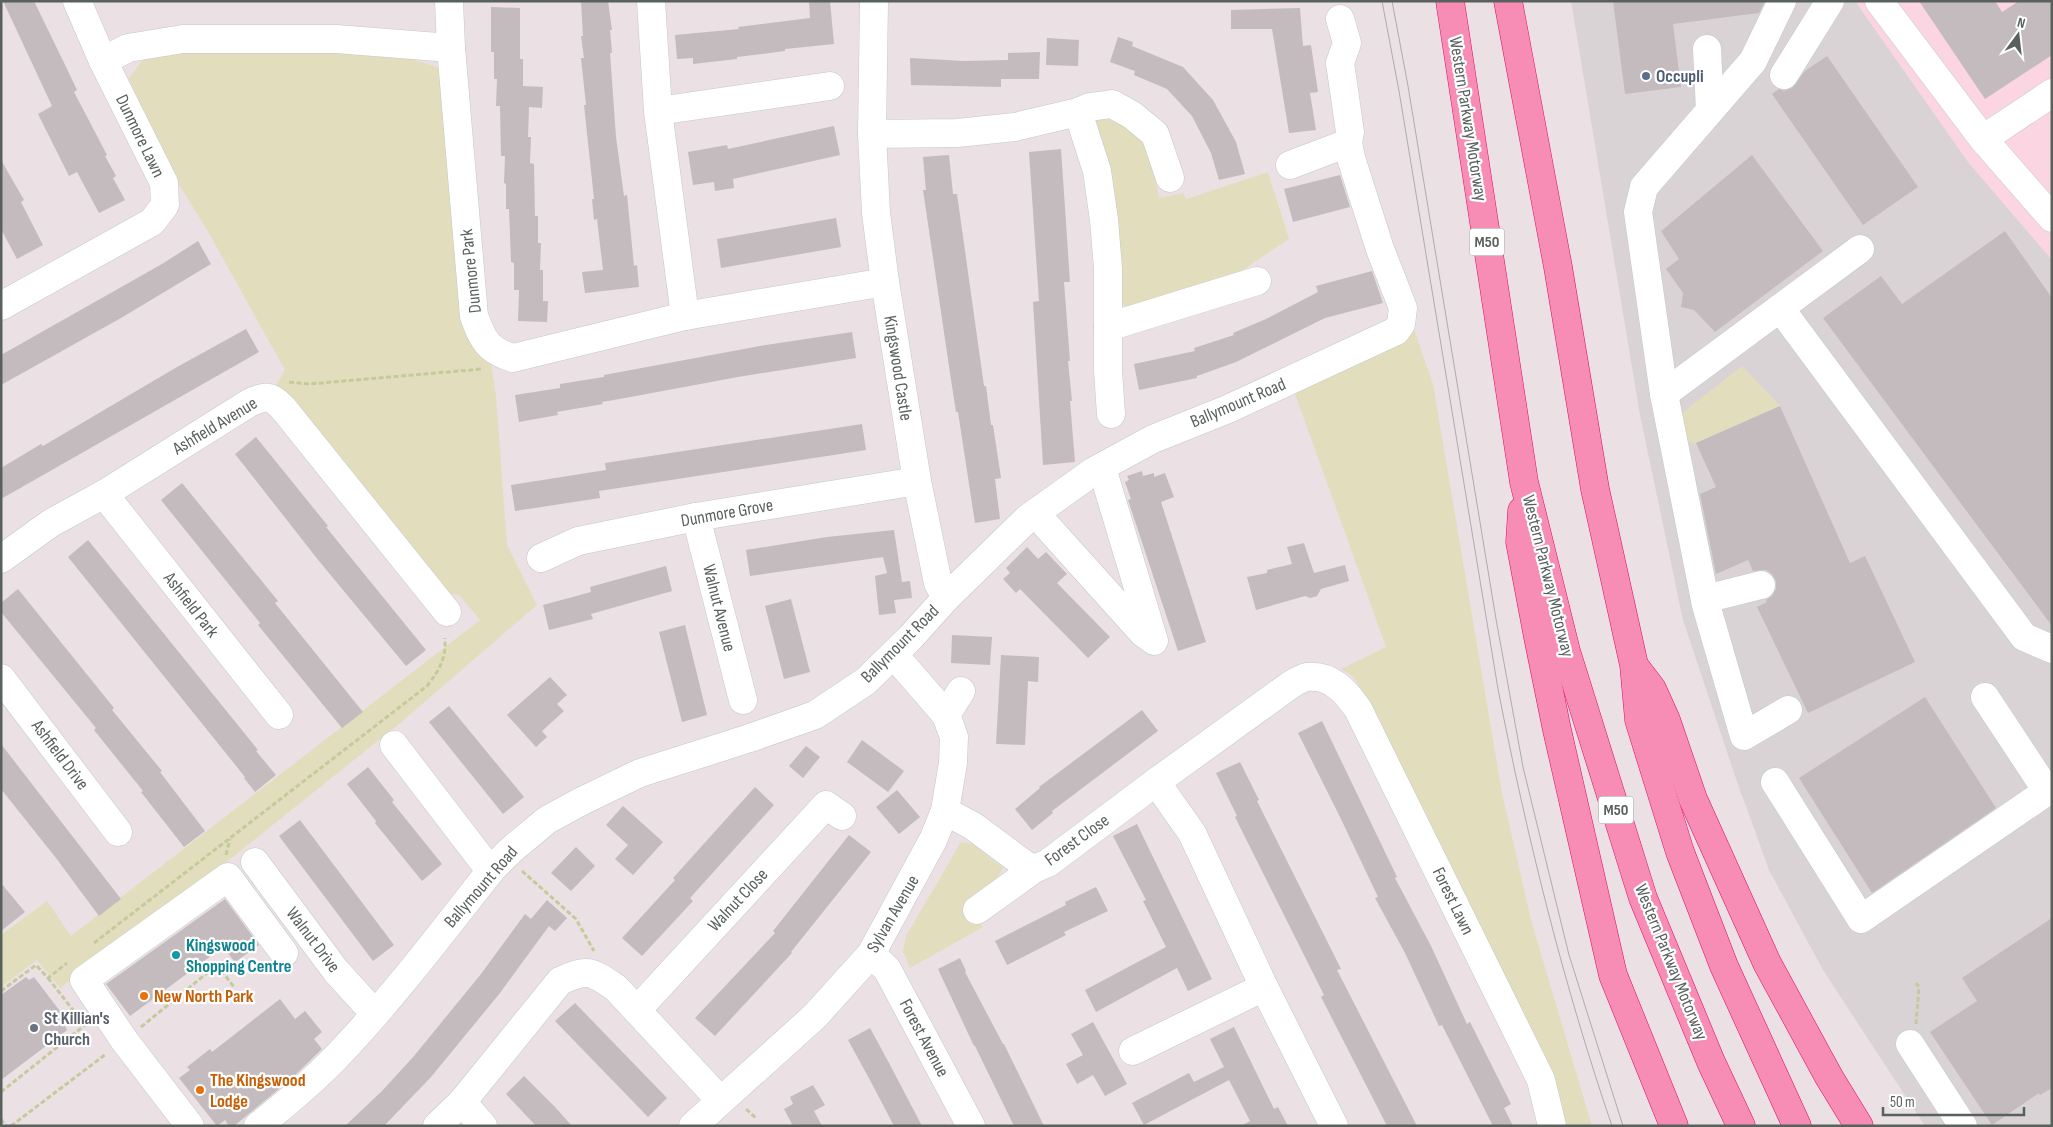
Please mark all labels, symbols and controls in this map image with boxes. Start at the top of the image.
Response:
north arrow [1993,10,2043,60]
text: N [2015,14,2027,32]
street label: Western Parkway Motorway [1445,35,1491,203]
place label: Occupli [1656,66,1704,87]
marker: Occupli [1640,70,1652,82]
street label: Dunmore Lawn [111,91,169,181]
street label: Dunmore Park [456,228,486,314]
road number: M50 [1470,228,1504,256]
street label: Kingswood Castle [879,314,917,422]
street label: Ballymount Road [1187,374,1289,432]
street label: Ashfield Avenue [168,393,261,460]
street label: Western Parkway Motorway [1518,493,1578,659]
street label: Dunmore Grove [679,495,775,531]
street label: Walnut Avenue [698,562,740,654]
street label: Ashfield Park [158,567,223,642]
street label: Ballymount Road [857,601,943,687]
street label: Ashfield Drive [26,715,93,794]
road number: M50 [1598,796,1634,824]
street label: Forest Close [1041,810,1113,870]
street label: Ballymount Road [440,842,522,932]
street label: Walnut Close [704,864,772,936]
street label: Forest Lawn [1428,864,1478,938]
street label: Sylvan Avenue [862,871,924,957]
street label: Western Parkway Motorway [1630,881,1712,1043]
street label: Walnut Drive [282,903,344,977]
place label: Kingswood Shopping Centre [186,935,292,977]
marker: Kingswood Shopping Centre [170,949,182,961]
place label: New North Park [154,986,254,1007]
marker: New North Park [138,990,150,1002]
street label: Forest Avenue [895,996,953,1080]
place label: St Killian's Church [44,1008,110,1050]
marker: St Killian's Church [28,1022,40,1034]
place label: The Kingswood Lodge [210,1070,306,1112]
marker: The Kingswood Lodge [194,1084,206,1096]
scale bar [1883,1084,2024,1116]
text: 50 m [1890,1093,1915,1112]

